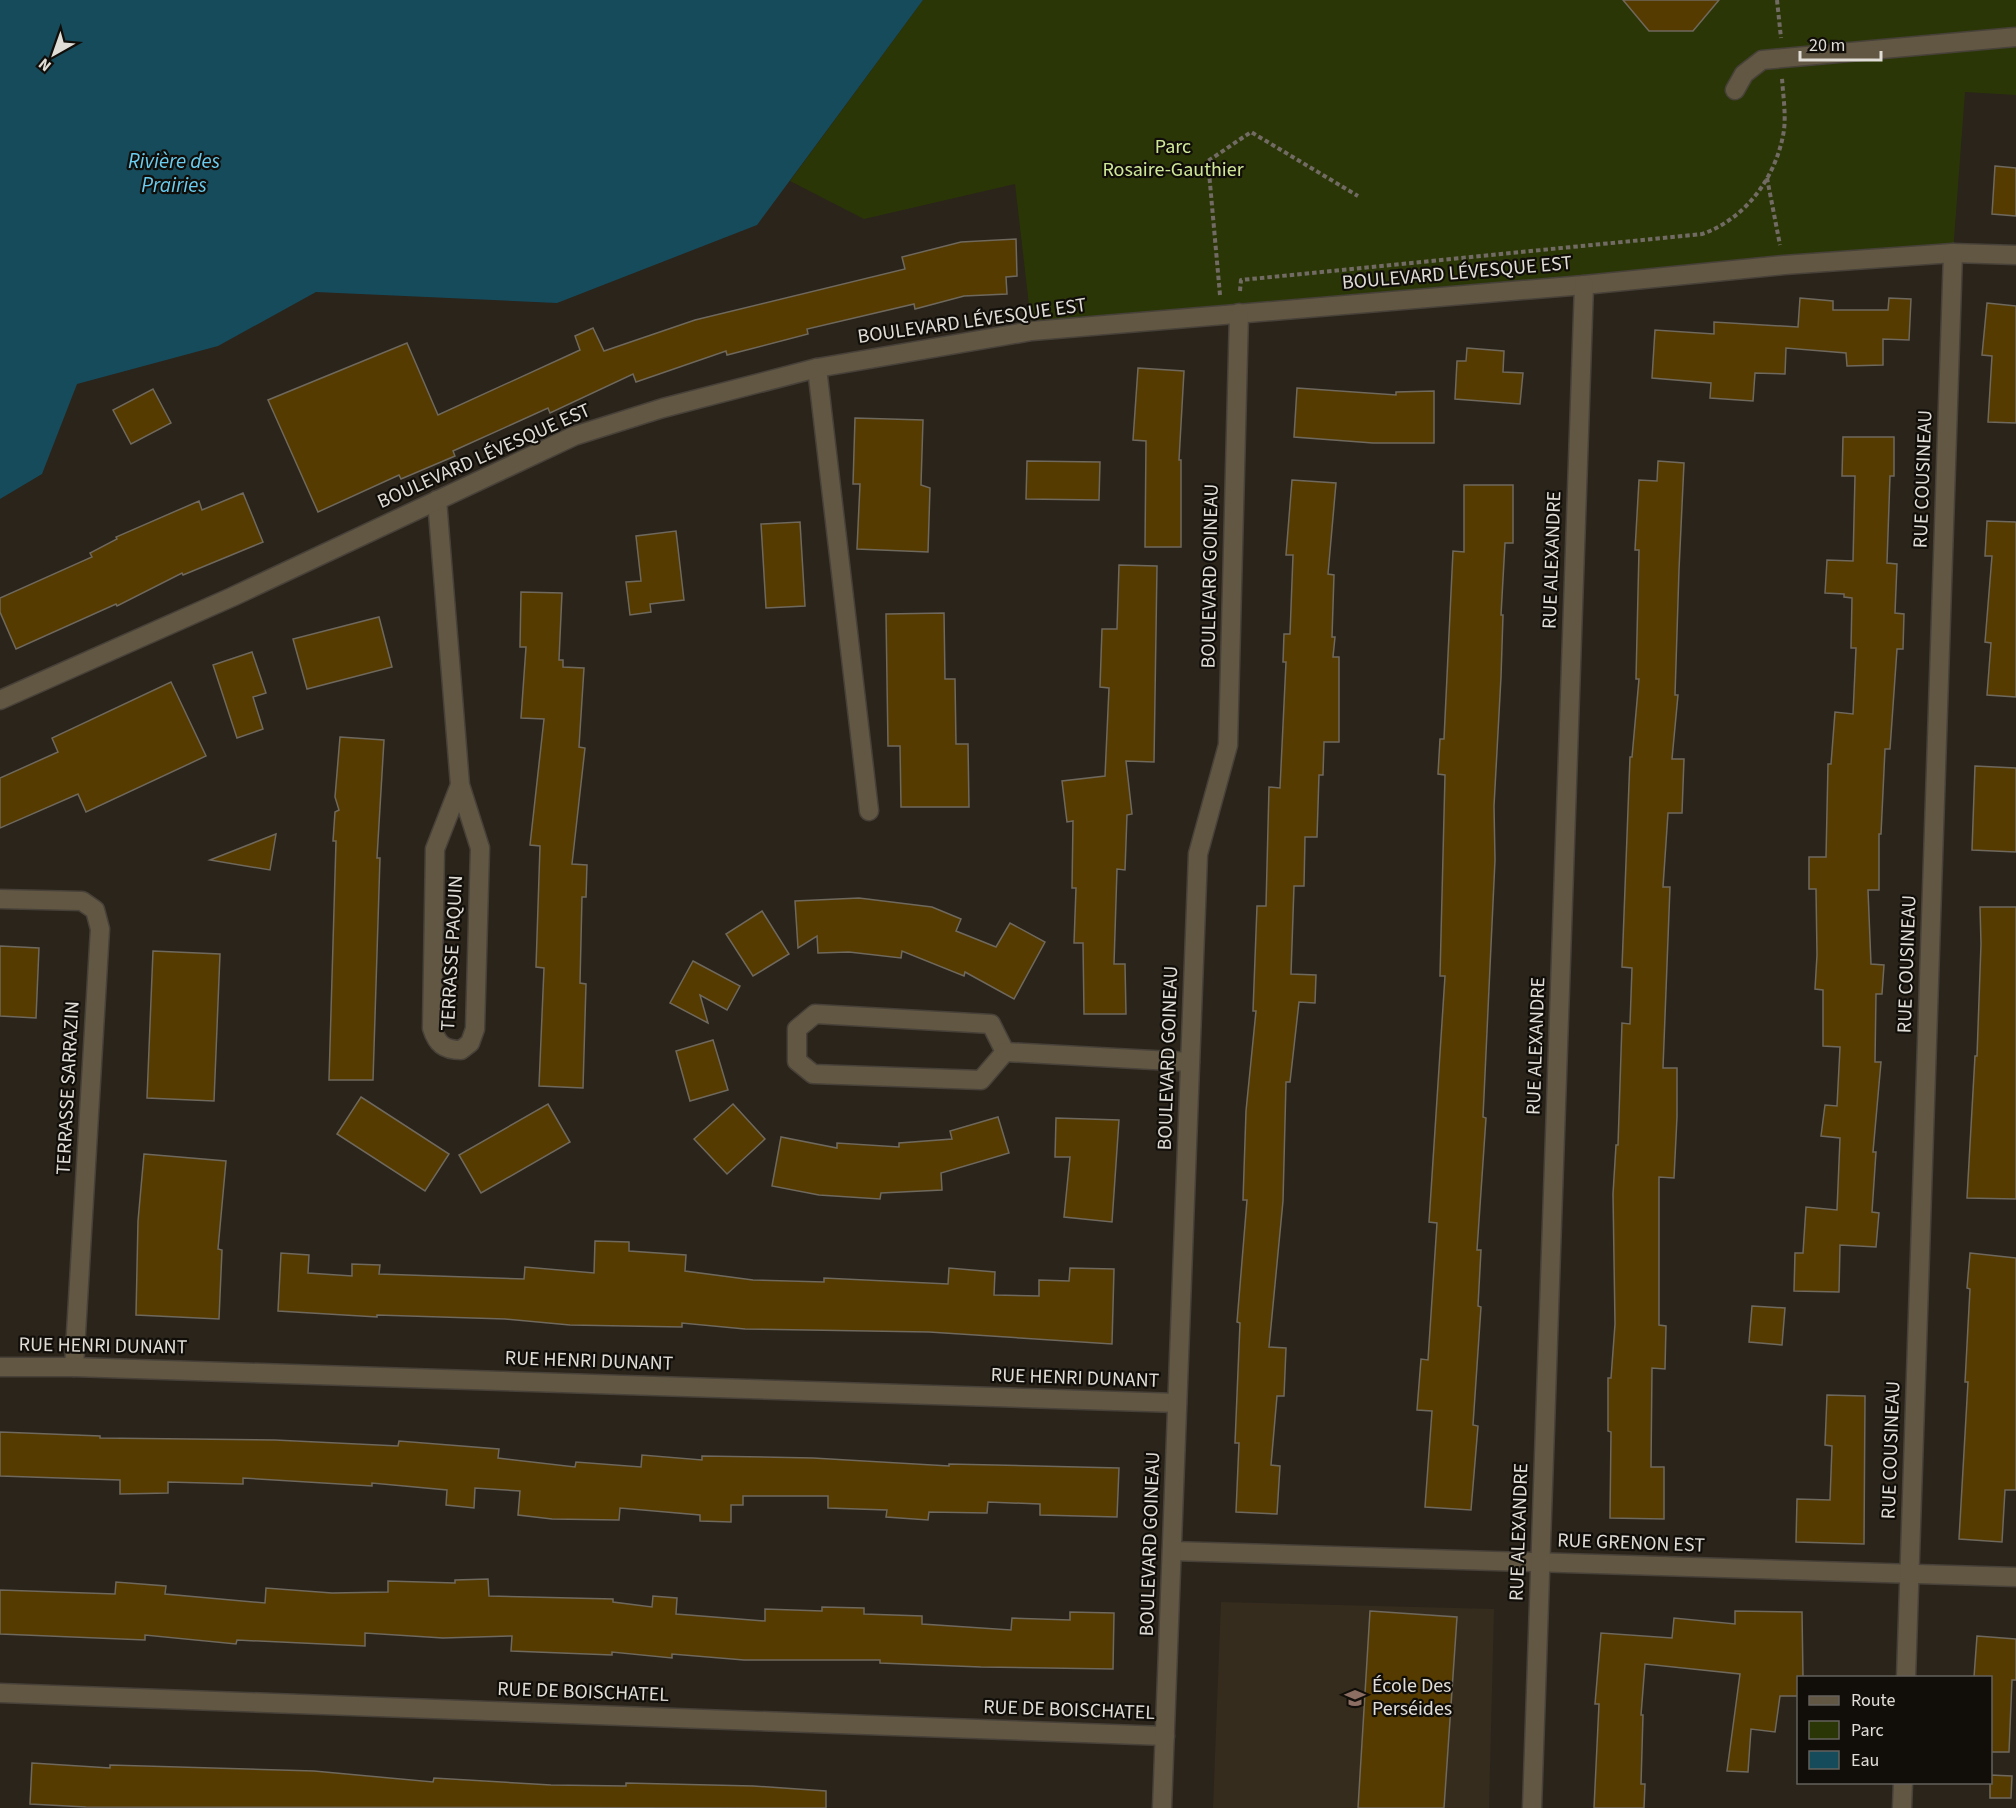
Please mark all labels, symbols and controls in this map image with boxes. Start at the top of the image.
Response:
north arrow [24,24,84,84]
scale bar [1800,24,1881,62]
text: 20 m [1809,33,1845,58]
text: N [34,53,56,77]
park label: Parc Rosaire-Gauthier [1102,133,1244,184]
water label: Rivière des Prairies [128,146,220,200]
street label: BOULEVARD LÉVESQUE EST [1341,249,1573,297]
street label: BOULEVARD LÉVESQUE EST [856,291,1089,351]
street label: BOULEVARD LÉVESQUE EST [373,396,595,516]
street label: RUE COUSINEAU [1907,409,1939,549]
street label: BOULEVARD GOINEAU [1194,483,1226,669]
street label: RUE ALEXANDRE [1536,490,1568,630]
street label: TERRASSE PAQUIN [434,874,470,1032]
street label: RUE COUSINEAU [1891,894,1923,1034]
street label: BOULEVARD GOINEAU [1151,965,1185,1151]
street label: RUE ALEXANDRE [1520,976,1552,1116]
street label: TERRASSE SARRAZIN [49,1000,87,1176]
street label: RUE HENRI DUNANT [18,1331,188,1361]
street label: RUE HENRI DUNANT [504,1344,674,1378]
street label: RUE HENRI DUNANT [990,1361,1160,1395]
street label: RUE COUSINEAU [1875,1380,1907,1520]
street label: BOULEVARD GOINEAU [1133,1451,1167,1637]
street label: RUE ALEXANDRE [1503,1462,1535,1602]
street label: RUE GRENON EST [1557,1526,1706,1560]
place label: École Des Perséides [1372,1672,1452,1723]
street label: RUE DE BOISCHATEL [497,1675,670,1709]
legend [1797,1676,1992,1784]
school or university icon: École Des Perséides [1343,1686,1367,1710]
text: Route [1851,1688,1895,1713]
street label: RUE DE BOISCHATEL [983,1693,1156,1727]
text: Parc [1851,1718,1884,1743]
text: Eau [1851,1748,1879,1773]

